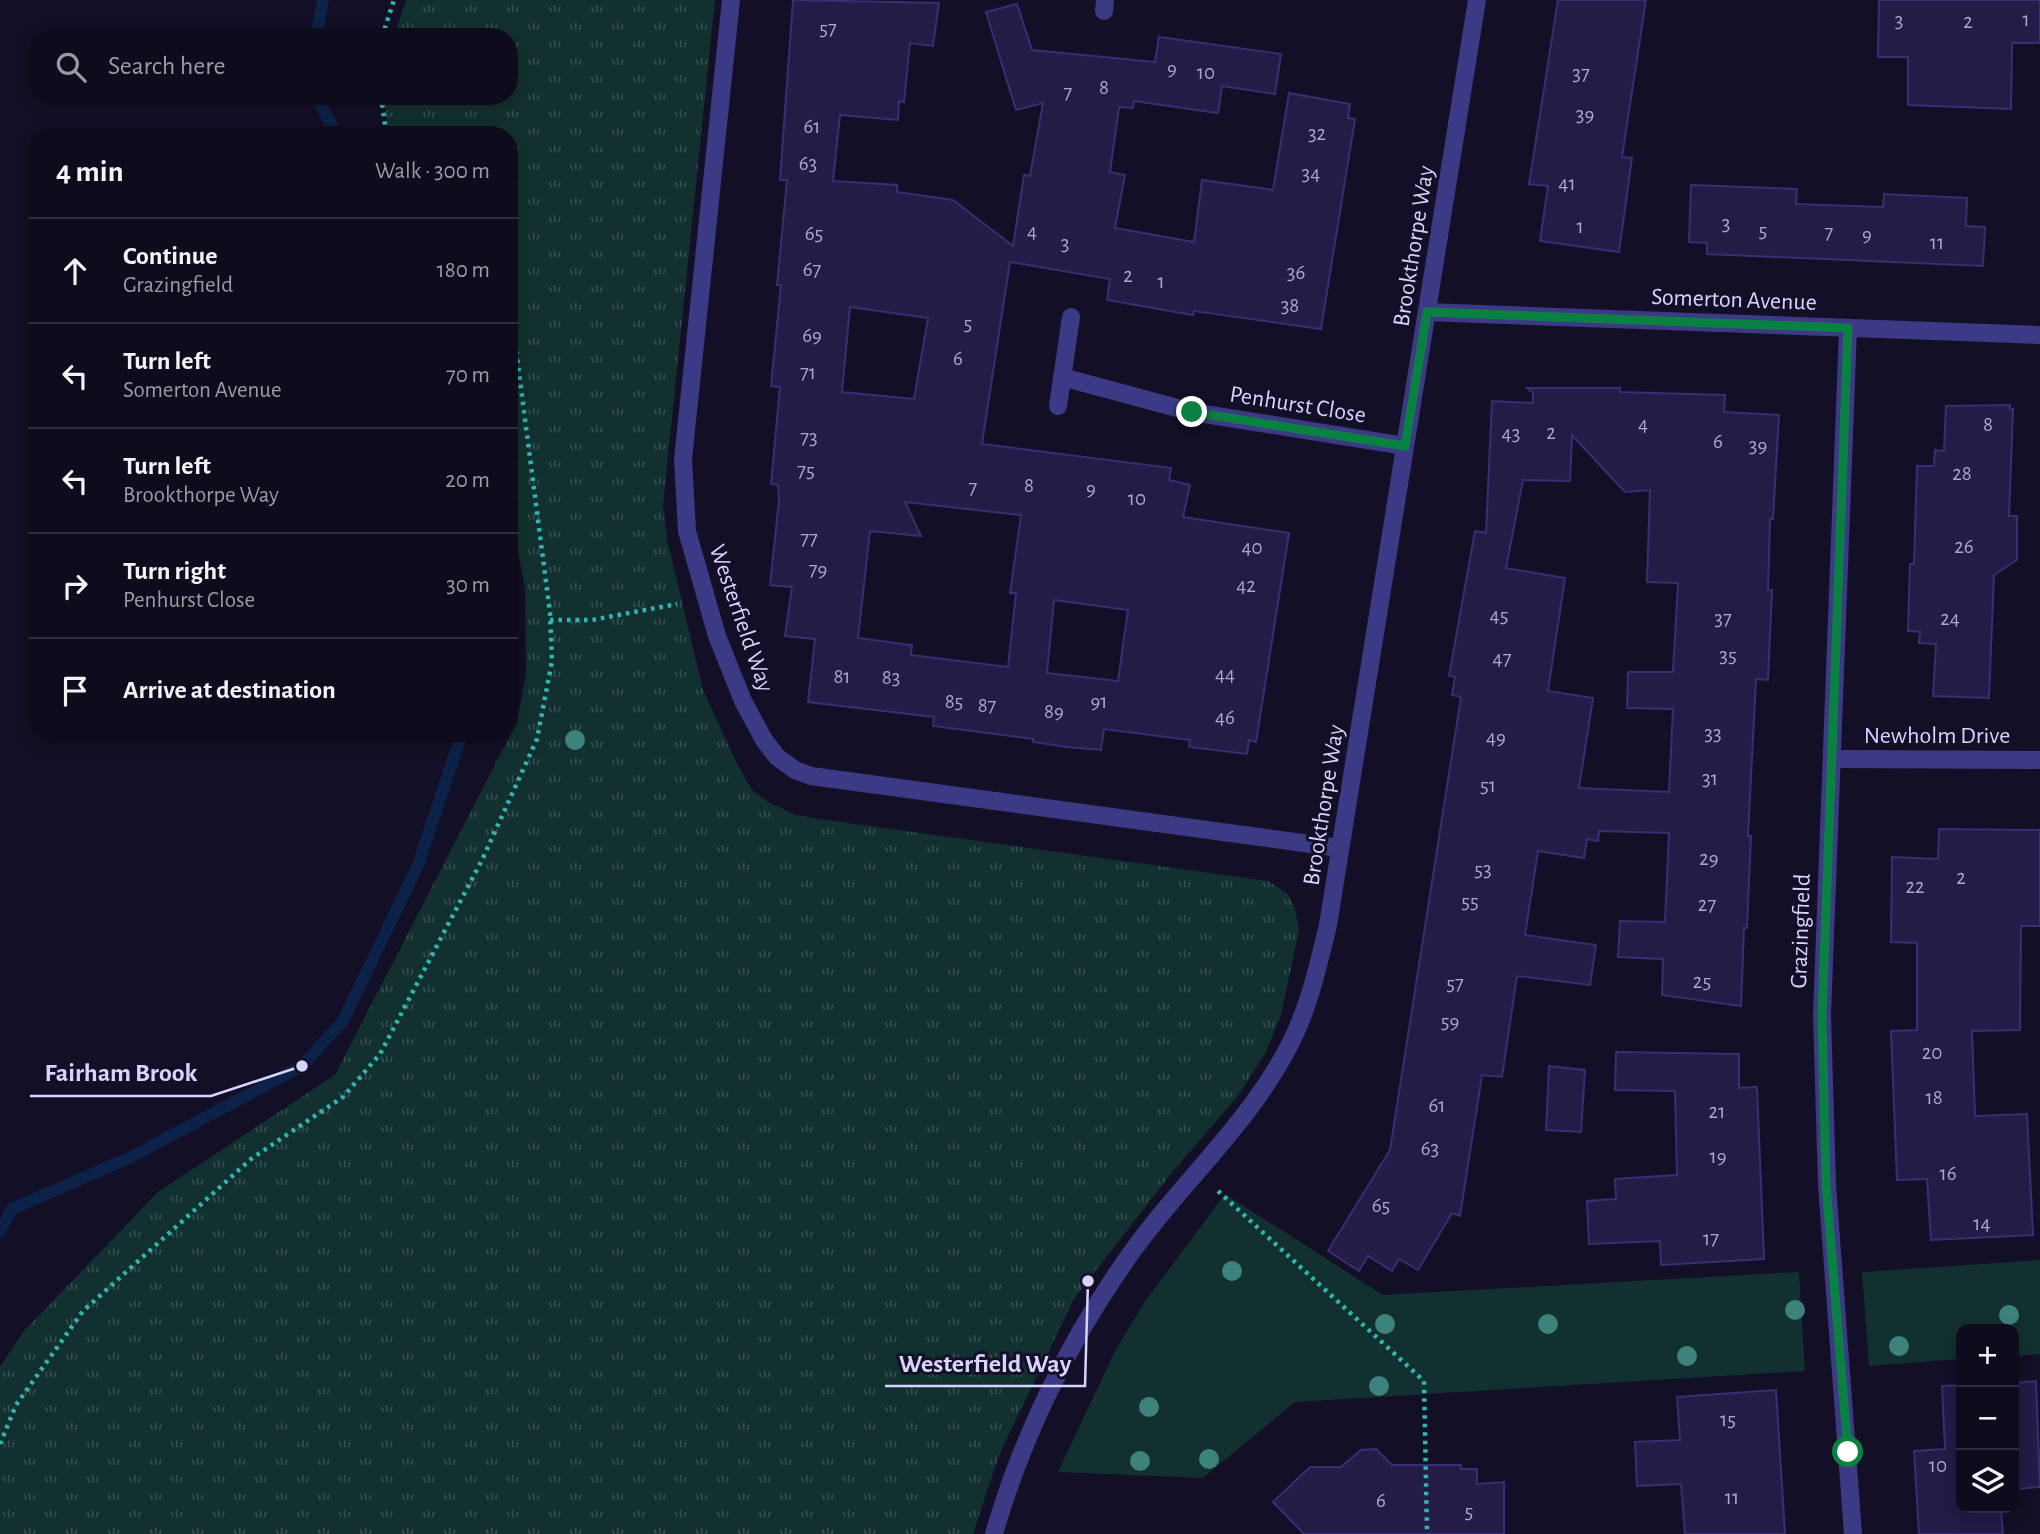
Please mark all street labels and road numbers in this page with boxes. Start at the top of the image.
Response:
street label: Brookthorpe Way [1389,164,1439,328]
street label: Somerton Avenue [1651,285,1817,315]
street label: Penhurst Close [1228,382,1368,428]
street label: Westerfield Way [705,541,778,695]
street label: Brookthorpe Way [1299,723,1349,887]
street label: Newholm Drive [1864,724,2010,748]
street label: Grazingfield [1787,873,1815,989]

